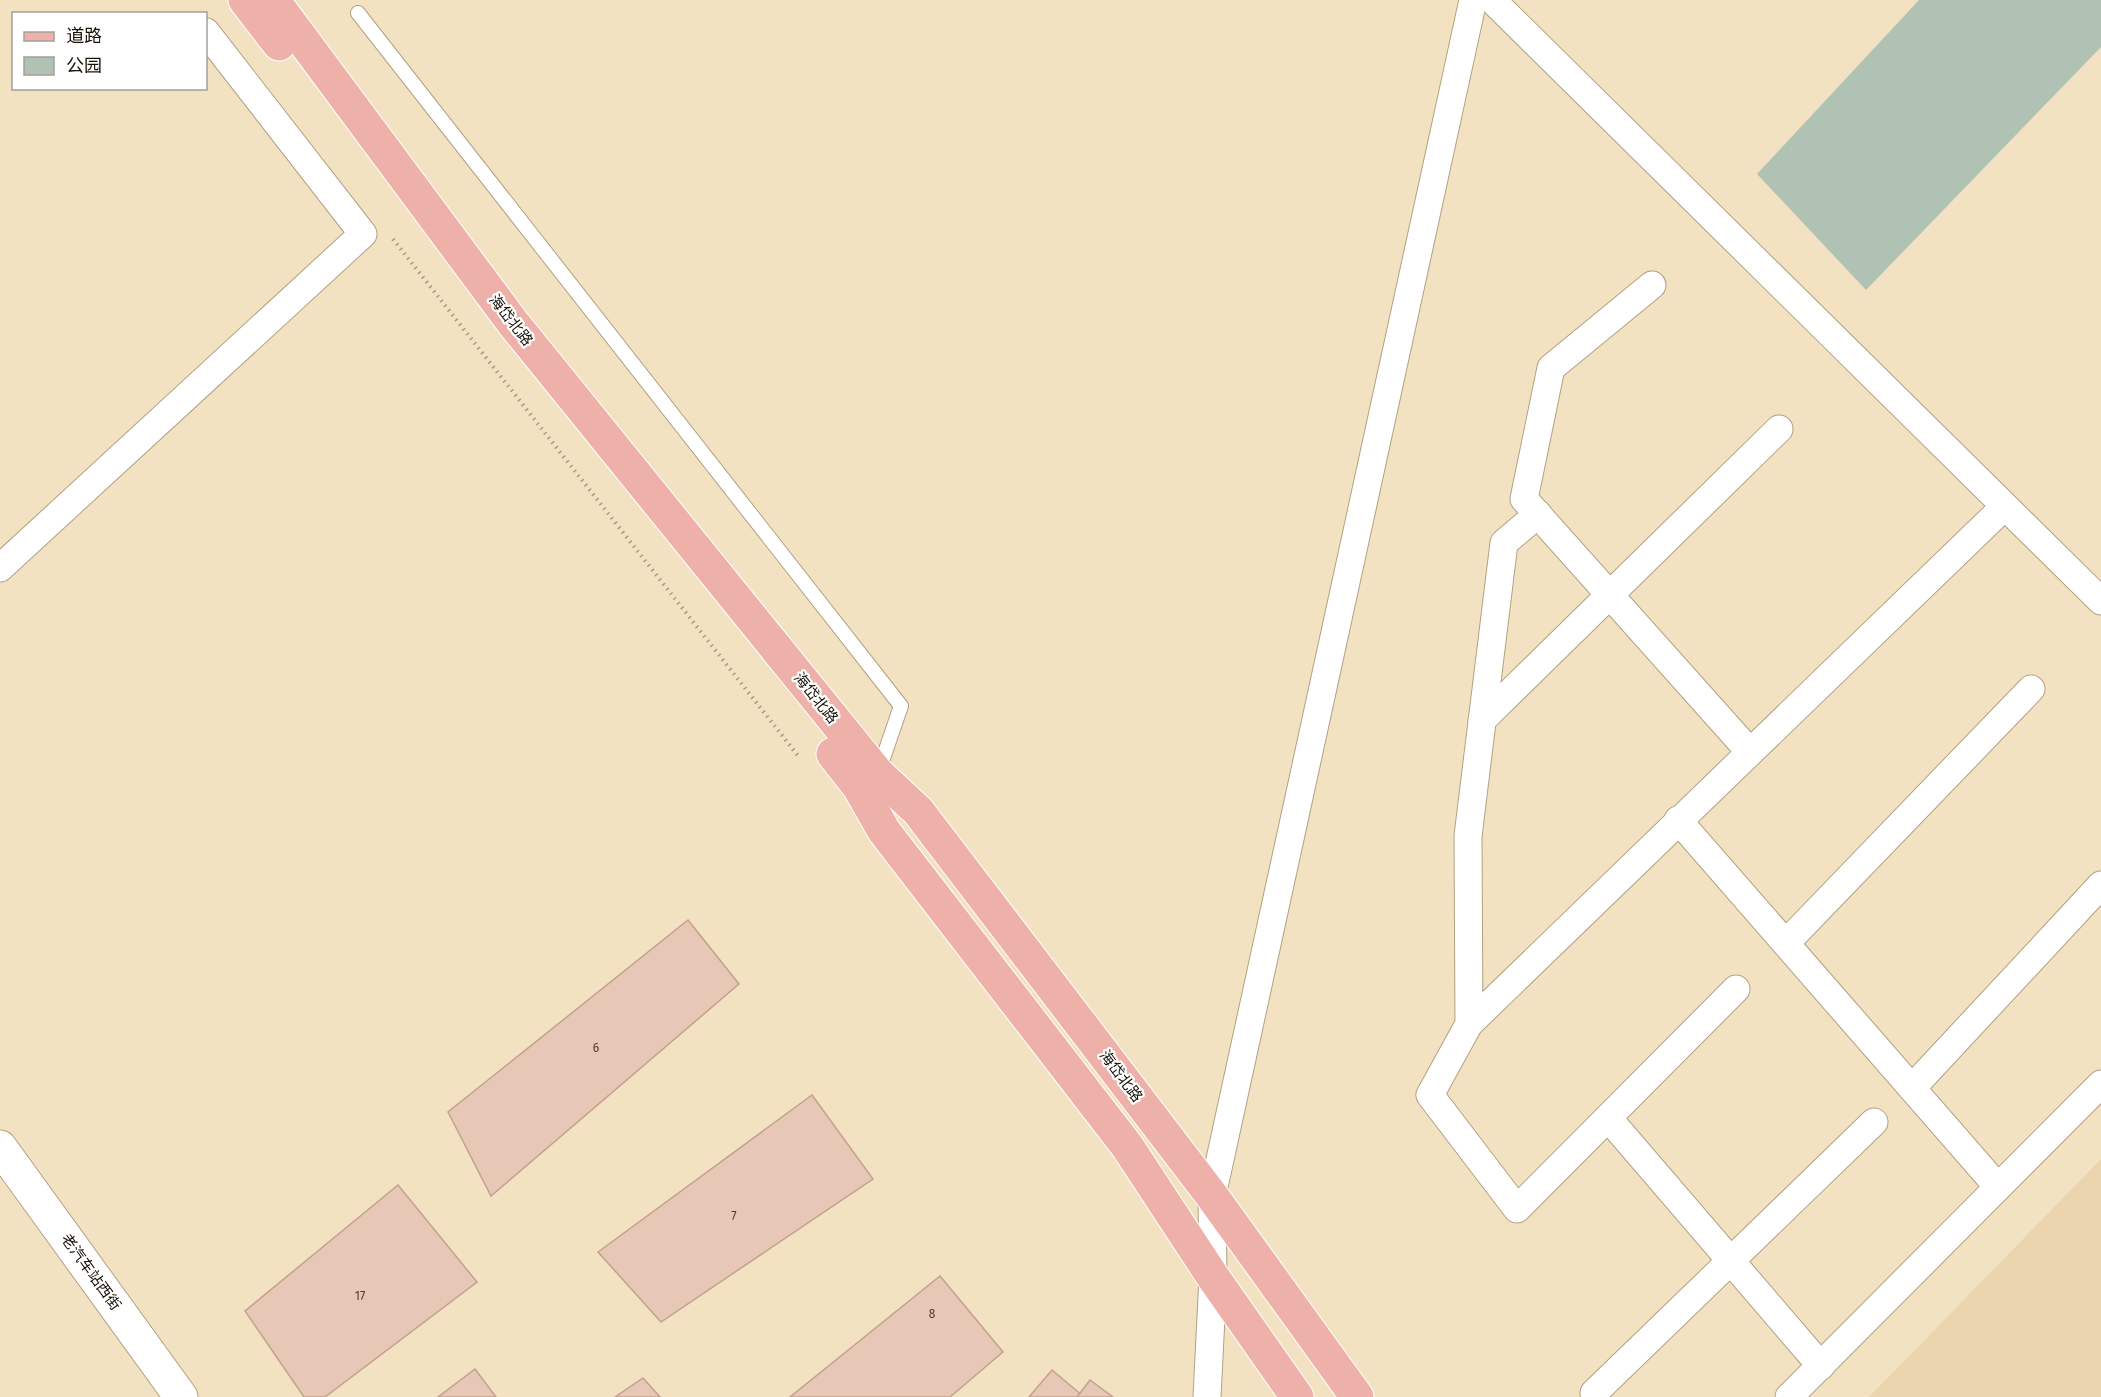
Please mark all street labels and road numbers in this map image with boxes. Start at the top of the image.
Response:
street label: 海岱北路 [485,291,537,349]
street label: 海岱北路 [790,669,842,727]
street label: 海岱北路 [1096,1047,1146,1105]
street label: 老汽车站西街 [57,1230,125,1314]

